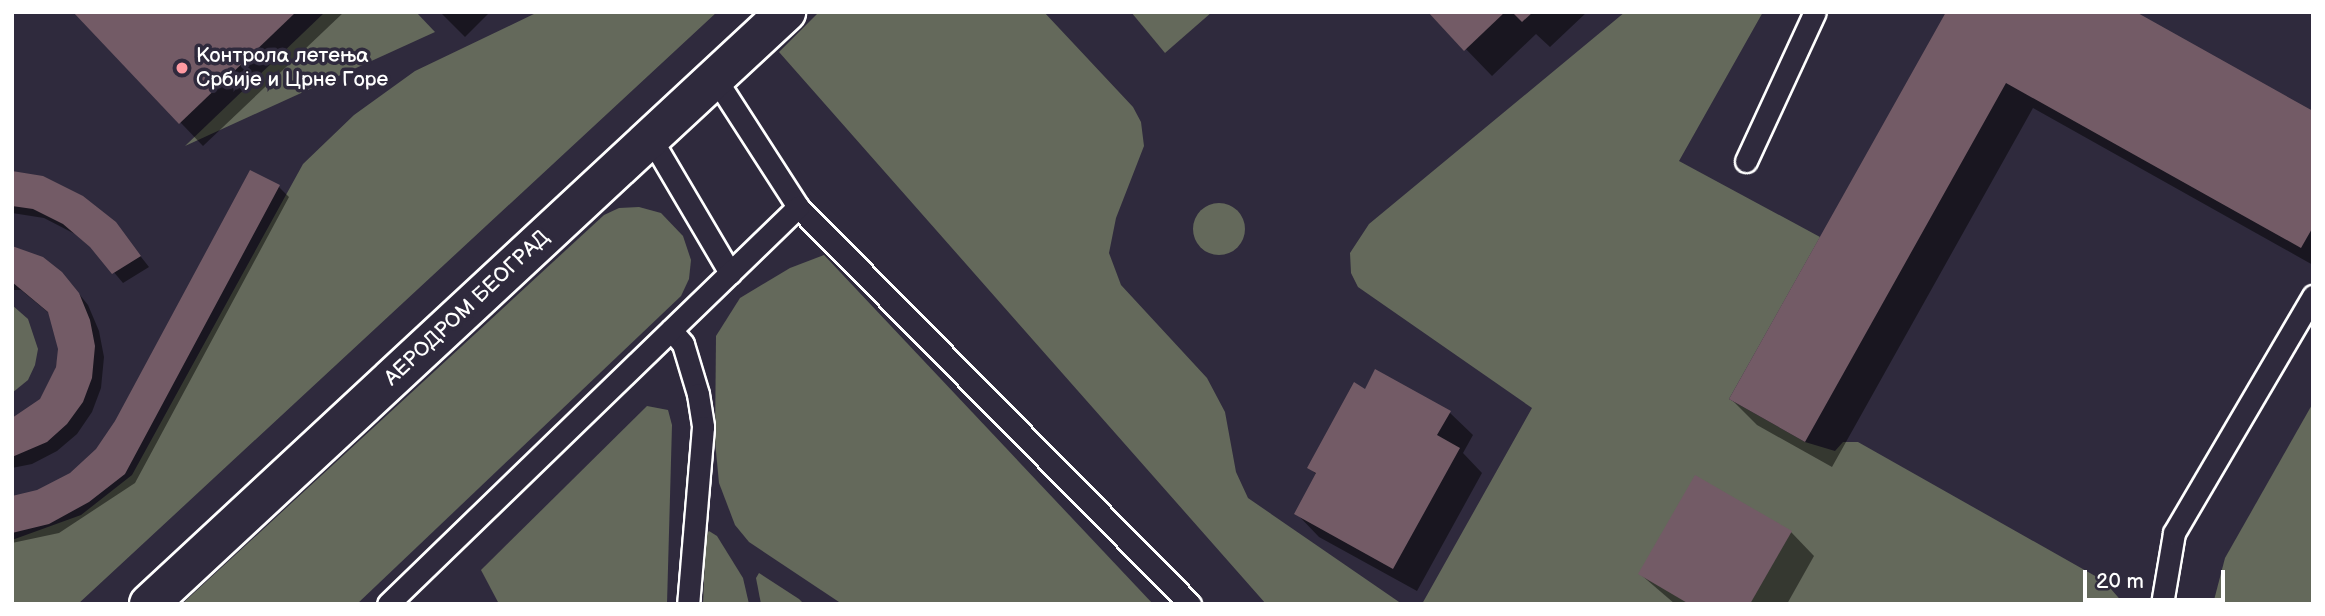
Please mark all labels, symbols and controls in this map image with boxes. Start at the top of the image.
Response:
place label: Контрола летења Србије и Црне Горе [196,43,388,93]
marker: Контрола летења Србије и Црне Горе [174,60,190,76]
street label: АЕРОДРОМ БЕОГРАД [379,225,555,391]
scale bar [2087,556,2229,600]
text: 20 m [2096,569,2144,594]

